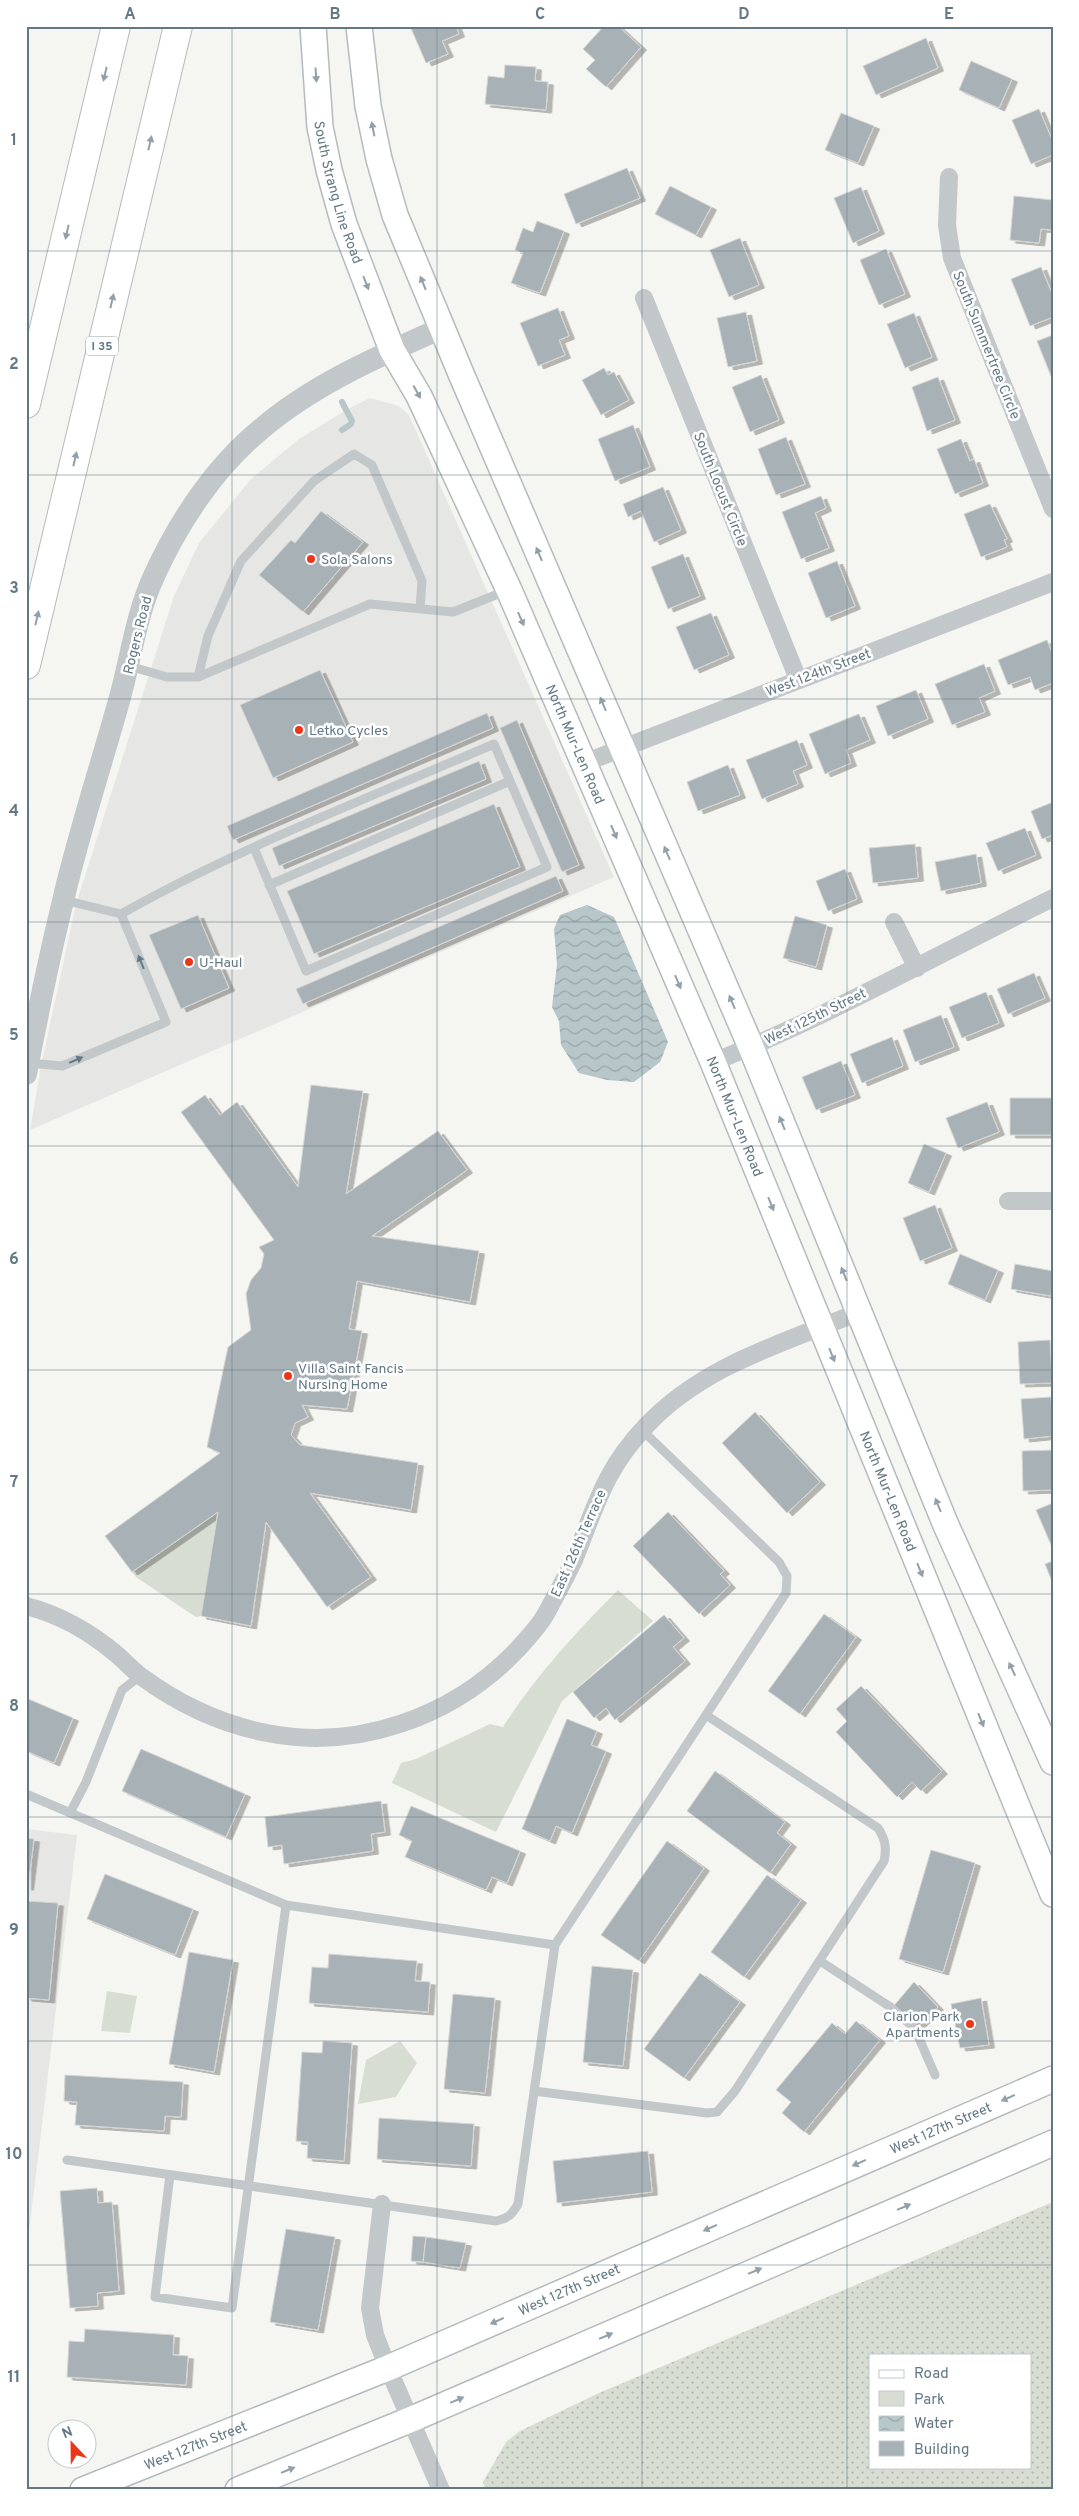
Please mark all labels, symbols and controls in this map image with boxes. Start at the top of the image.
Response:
text: A [124,5,136,25]
text: B [329,5,341,25]
text: C [535,5,545,25]
text: D [738,5,750,25]
text: E [944,5,954,25]
one-way arrow [101,66,109,81]
one-way arrow [312,67,320,83]
street label: South Strang Line Road [310,120,365,267]
one-way arrow [368,121,376,137]
text: 1 [11,131,17,151]
one-way arrow [146,136,154,151]
one-way arrow [63,224,71,239]
street label: South Summertree Circle [948,269,1023,422]
one-way arrow [363,275,371,290]
one-way arrow [419,276,427,290]
one-way arrow [108,294,116,309]
road number: I 35 [86,336,118,356]
text: 2 [9,355,19,375]
one-way arrow [412,386,421,399]
street label: South Locust Circle [689,430,750,549]
one-way arrow [71,452,79,467]
one-way arrow [534,547,542,561]
place label: Sola Salons [321,552,393,569]
marker: Sola Salons [305,553,317,565]
text: 3 [9,579,19,599]
street label: Rogers Road [121,594,156,676]
one-way arrow [34,610,42,625]
one-way arrow [518,612,526,626]
street label: West 124th Street [764,646,873,701]
street label: North Mur-Len Road [541,682,607,807]
one-way arrow [599,696,606,711]
place label: Letko Cycles [309,723,388,740]
marker: Letko Cycles [293,724,305,736]
text: 4 [9,802,19,822]
one-way arrow [610,825,618,840]
one-way arrow [663,846,671,860]
one-way arrow [137,954,145,969]
place label: U-Haul [199,955,242,972]
marker: U-Haul [183,956,195,968]
one-way arrow [675,975,683,989]
street label: West 125th Street [762,985,869,1049]
one-way arrow [727,995,735,1009]
text: 5 [9,1026,19,1046]
street label: North Mur-Len Road [702,1054,766,1179]
one-way arrow [69,1056,84,1064]
one-way arrow [778,1116,785,1131]
one-way arrow [767,1197,775,1211]
text: 6 [9,1250,19,1270]
one-way arrow [839,1267,847,1281]
one-way arrow [828,1348,836,1362]
place label: Villa Saint Fancis Nursing Home [298,1361,404,1394]
marker: Villa Saint Fancis Nursing Home [282,1370,294,1382]
street label: North Mur-Len Road [855,1429,919,1554]
text: 7 [10,1473,18,1493]
street label: East 126th Terrace [548,1487,611,1600]
one-way arrow [934,1497,942,1512]
one-way arrow [916,1563,924,1578]
one-way arrow [1008,1662,1016,1676]
text: 8 [9,1697,19,1717]
one-way arrow [978,1713,986,1727]
text: 9 [9,1921,19,1941]
place label: Clarion Park Apartments [883,2009,960,2042]
marker: Clarion Park Apartments [964,2018,976,2030]
one-way arrow [1001,2095,1015,2103]
street label: West 127th Street [888,2100,995,2159]
text: 10 [6,2145,22,2165]
one-way arrow [852,2160,866,2168]
one-way arrow [897,2203,911,2211]
one-way arrow [703,2224,717,2232]
street label: West 127th Street [516,2261,623,2320]
one-way arrow [748,2267,762,2275]
one-way arrow [490,2317,504,2325]
one-way arrow [599,2331,613,2339]
legend [869,2354,1032,2468]
text: Road [914,2365,949,2384]
text: 11 [8,2368,20,2388]
text: Park [914,2391,945,2410]
one-way arrow [450,2396,464,2404]
text: Water [914,2415,954,2434]
north arrow [48,2418,98,2468]
street label: West 127th Street [142,2418,250,2475]
text: N [60,2424,76,2443]
text: Building [914,2441,969,2460]
one-way arrow [281,2465,295,2473]

